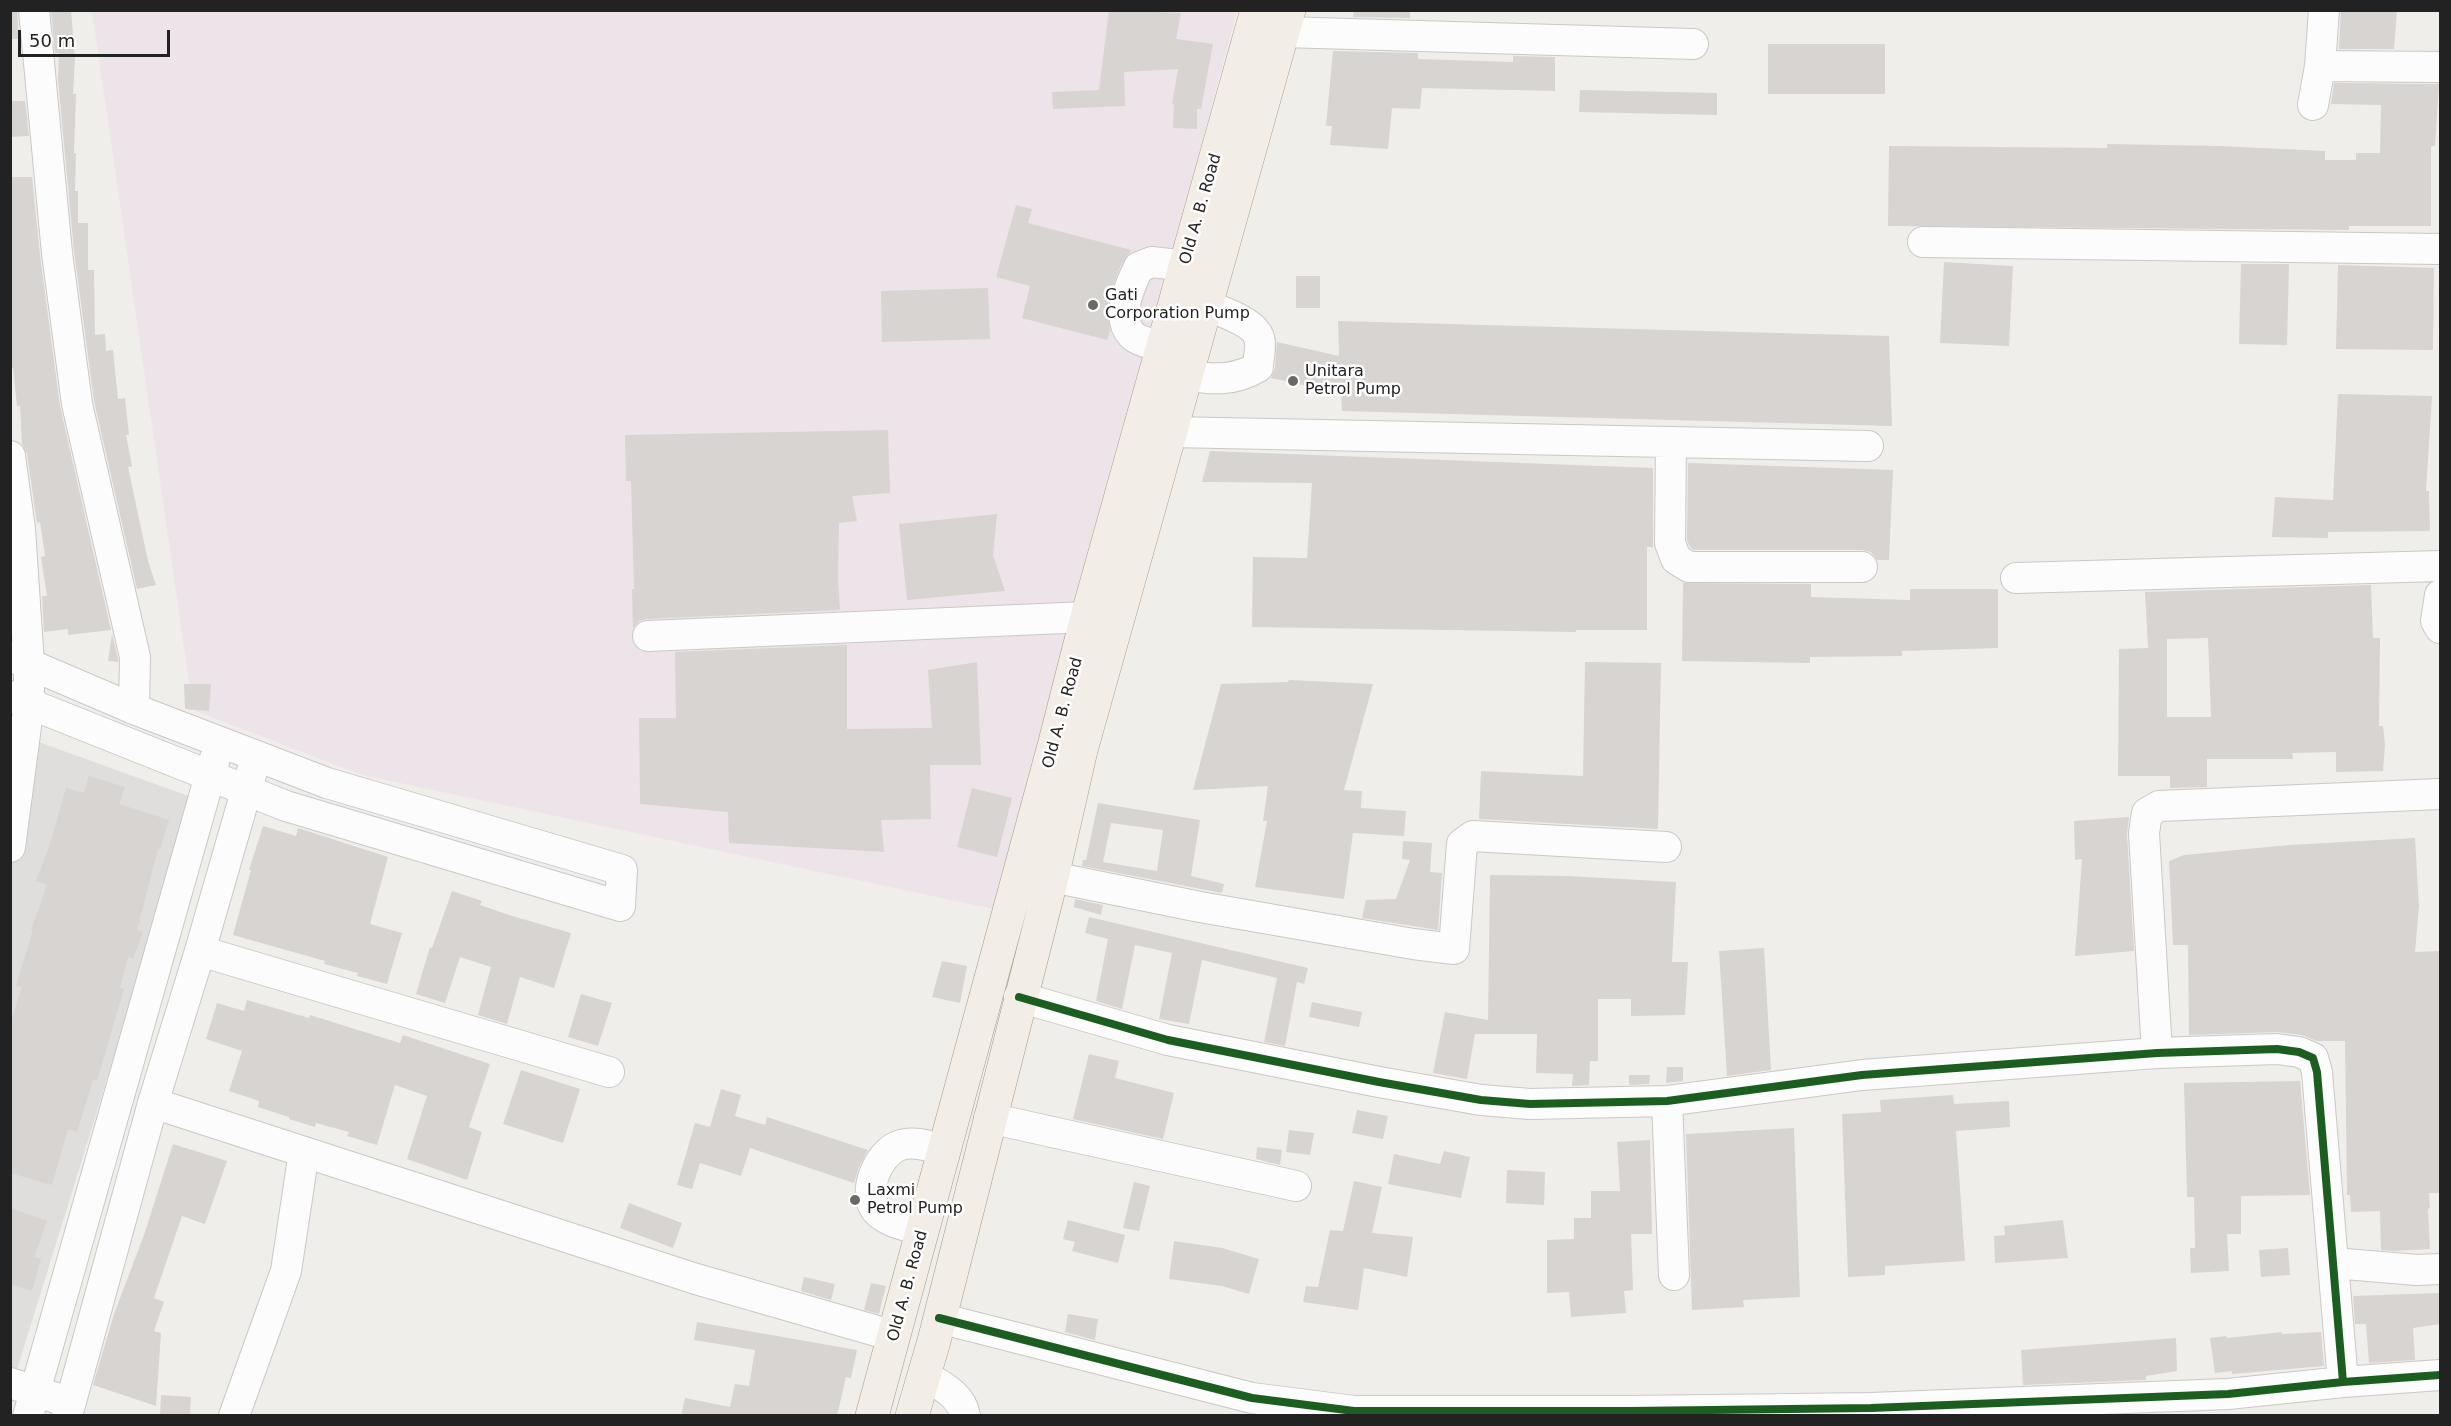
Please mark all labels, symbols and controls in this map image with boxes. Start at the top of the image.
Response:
scale bar [21,18,172,56]
text: 50 m [29,30,75,51]
street label: Old A. B. Road [1176,151,1226,267]
place label: Gati Corporation Pump [1105,286,1250,324]
marker: Gati Corporation Pump [1086,298,1100,312]
place label: Unitara Petrol Pump [1305,362,1401,400]
marker: Unitara Petrol Pump [1286,374,1300,388]
street label: Old A. B. Road [1039,655,1087,771]
place label: Laxmi Petrol Pump [867,1181,963,1219]
marker: Laxmi Petrol Pump [848,1193,862,1207]
street label: Old A. B. Road [884,1228,932,1344]

